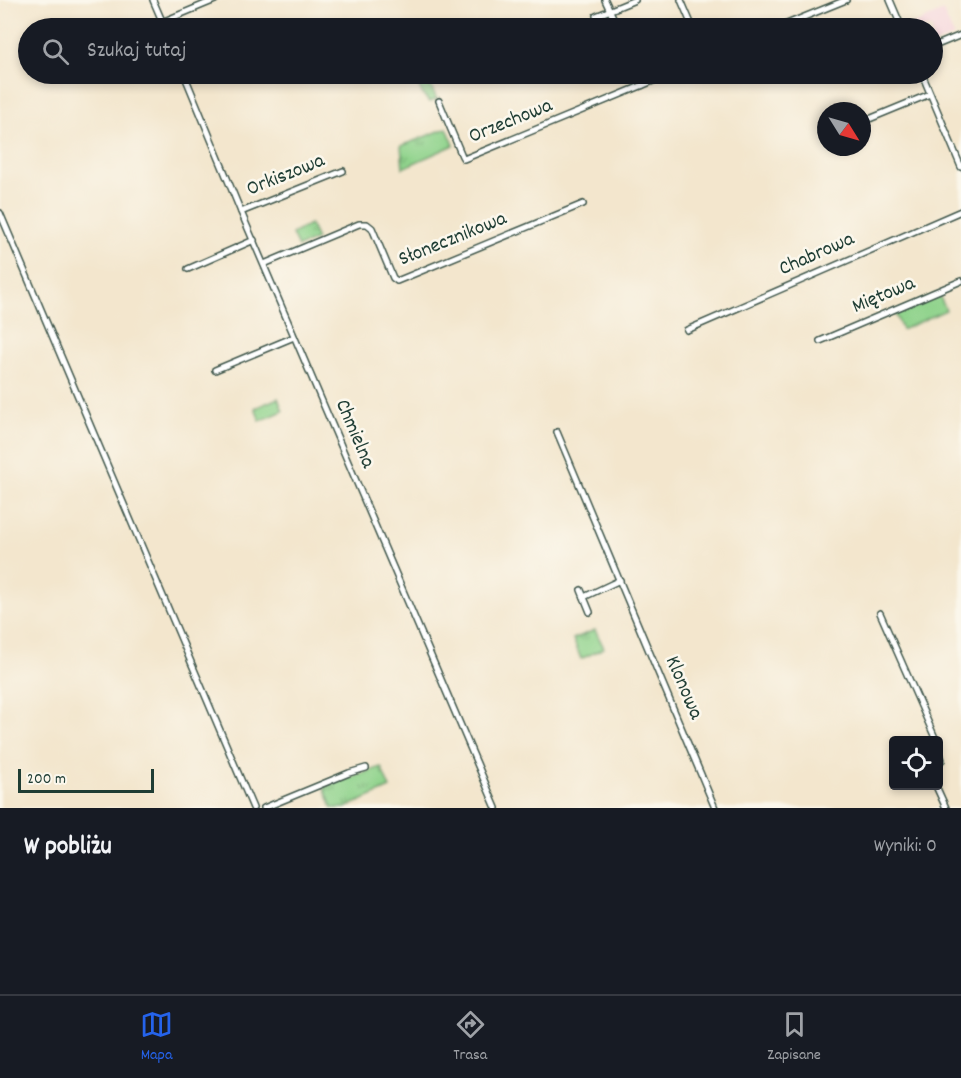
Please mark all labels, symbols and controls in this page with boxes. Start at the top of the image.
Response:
search box [18,18,943,84]
icon: search [39,35,72,68]
text: Szukaj tutaj [87,36,186,67]
street label: Orzechowa [465,91,558,152]
north arrow [817,102,871,156]
street label: Orkiszowa [242,146,331,205]
street label: Słonecznikowa [394,204,513,275]
street label: Chabrowa [775,225,860,285]
street label: Miętowa [848,269,921,323]
street label: Chmielna [326,395,382,474]
street label: Klonowa [656,652,710,726]
map controls [889,736,943,790]
button: locate [889,736,943,790]
scale bar [18,766,154,794]
text: 200 m [27,768,66,791]
text: W pobliżu [24,829,112,866]
text: Wyniki: 0 [874,833,937,861]
tab: Mapa [140,1008,173,1067]
tab: Trasa [453,1008,487,1067]
tab: Zapisane [767,1008,821,1067]

